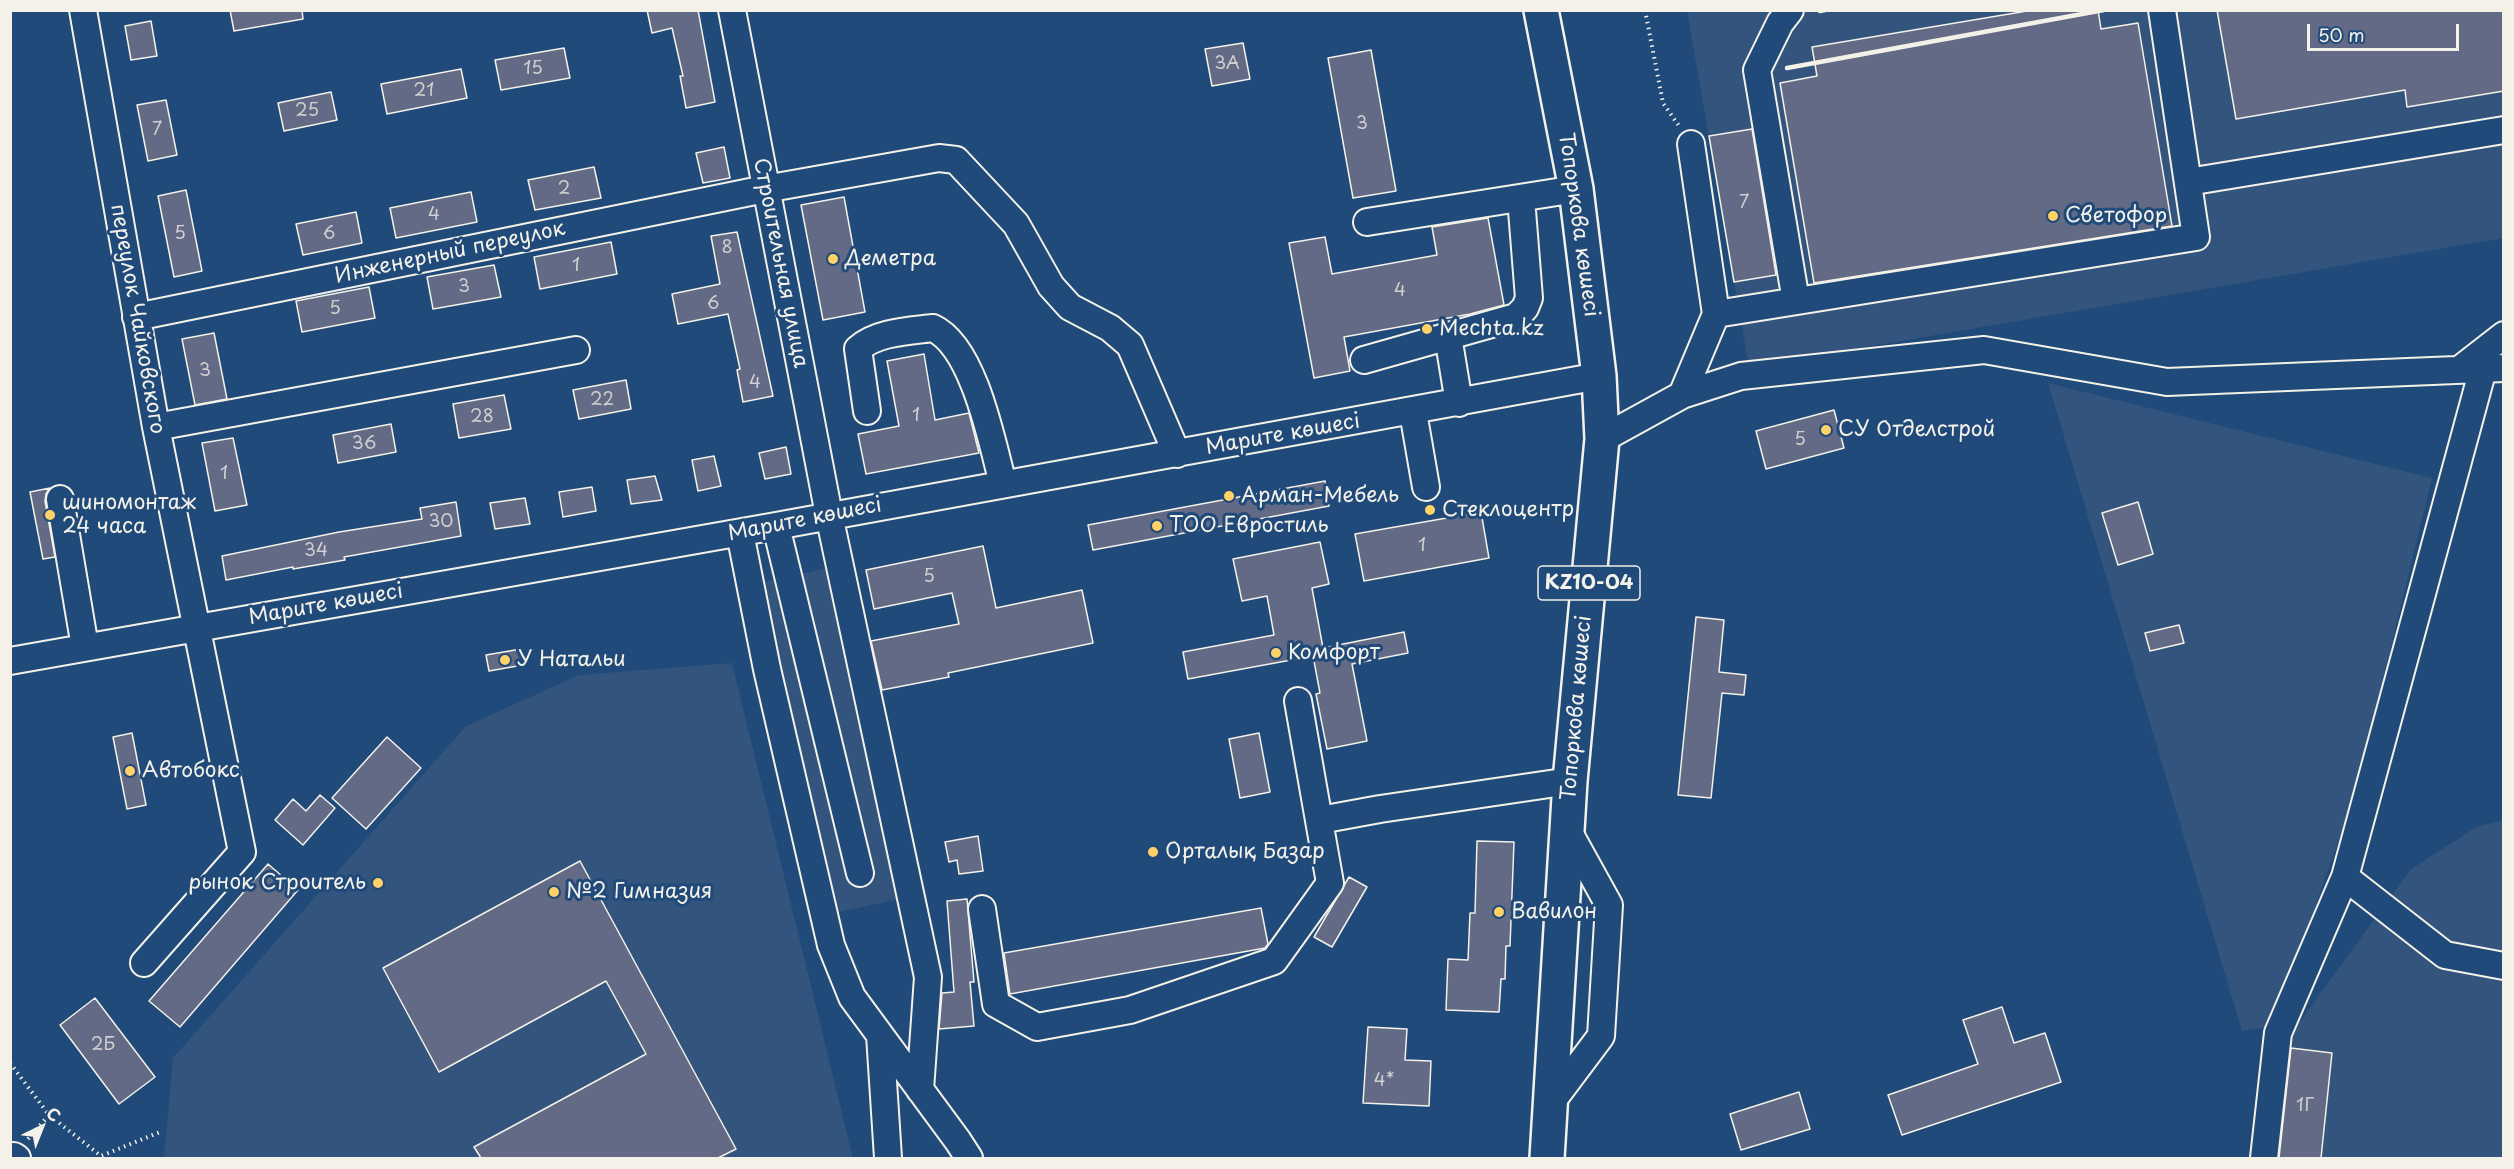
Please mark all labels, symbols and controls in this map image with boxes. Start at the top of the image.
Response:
scale bar [2310,12,2462,50]
text: 50 m [2318,21,2365,48]
house number: 3А [1214,53,1240,75]
house number: 15 [523,58,543,80]
house number: 21 [414,80,434,102]
house number: 25 [295,100,319,122]
house number: 3 [1356,113,1368,135]
house number: 7 [152,119,162,141]
street label: Топоркова көшесі [1553,131,1603,319]
street label: Строительная улица [747,156,813,370]
house number: 2 [558,178,570,200]
house number: 7 [1739,192,1749,214]
street label: переулок Чайковского [104,202,170,436]
place label: Светофор [2065,203,2167,229]
house number: 4 [428,204,440,226]
marker: Светофор [2046,209,2060,223]
street label: Инженерный переулок [333,216,567,290]
house number: 5 [174,223,186,245]
house number: 6 [323,223,335,245]
house number: 8 [721,237,733,259]
place label: Деметра [845,246,936,272]
marker: Деметра [826,252,840,266]
house number: 1 [572,255,580,277]
house number: 3 [458,276,470,298]
house number: 4 [1394,280,1406,302]
house number: 6 [707,293,719,315]
house number: 5 [329,298,341,320]
place label: Mechta.kz [1439,316,1544,342]
marker: Mechta.kz [1420,322,1434,336]
house number: 3 [199,360,211,382]
house number: 4 [749,372,761,394]
house number: 22 [590,389,614,411]
house number: 1 [912,405,920,427]
house number: 28 [470,406,494,428]
street label: Марите көшесі [1204,409,1362,461]
place label: СУ Отделстрой [1838,417,1995,443]
marker: СУ Отделстрой [1819,423,1833,437]
house number: 5 [1794,429,1806,451]
house number: 36 [352,433,376,455]
house number: 1 [220,463,228,485]
place label: Арман-Мебель [1241,483,1399,509]
marker: Арман-Мебель [1222,489,1236,503]
place label: шиномонтаж 24 часа [62,490,196,540]
street label: Марите көшесі [726,493,884,547]
place label: Стеклоцентр [1442,497,1574,523]
marker: Стеклоцентр [1423,503,1437,517]
marker: шиномонтаж 24 часа [43,508,57,522]
house number: 30 [428,511,454,533]
place label: ТОО Евростиль [1169,513,1328,539]
marker: ТОО Евростиль [1150,519,1164,533]
house number: 1 [1418,535,1426,557]
house number: 34 [304,540,328,562]
house number: 5 [923,566,935,588]
road number: KZ10-04 [1538,566,1640,600]
street label: Марите көшесі [247,579,405,631]
street label: Топоркова көшесі [1556,614,1598,802]
place label: Комфорт [1288,640,1380,666]
marker: Комфорт [1269,646,1283,660]
place label: У Натальи [517,647,626,673]
marker: У Натальи [498,653,512,667]
place label: Автобокс [142,758,240,784]
marker: Автобокс [123,764,137,778]
place label: Орталық Базар [1165,839,1325,865]
marker: Орталық Базар [1146,845,1160,859]
place label: рынок Строитель [188,870,366,896]
marker: рынок Строитель [371,876,385,890]
place label: №2 Гимназия [566,879,712,905]
marker: №2 Гимназия [547,885,561,899]
place label: Вавилон [1511,899,1597,925]
marker: Вавилон [1492,905,1506,919]
house number: 2Б [91,1034,115,1056]
house number: 4* [1374,1070,1394,1092]
house number: 1Г [2296,1095,2314,1117]
north arrow [12,1097,72,1157]
text: С [42,1101,67,1127]

